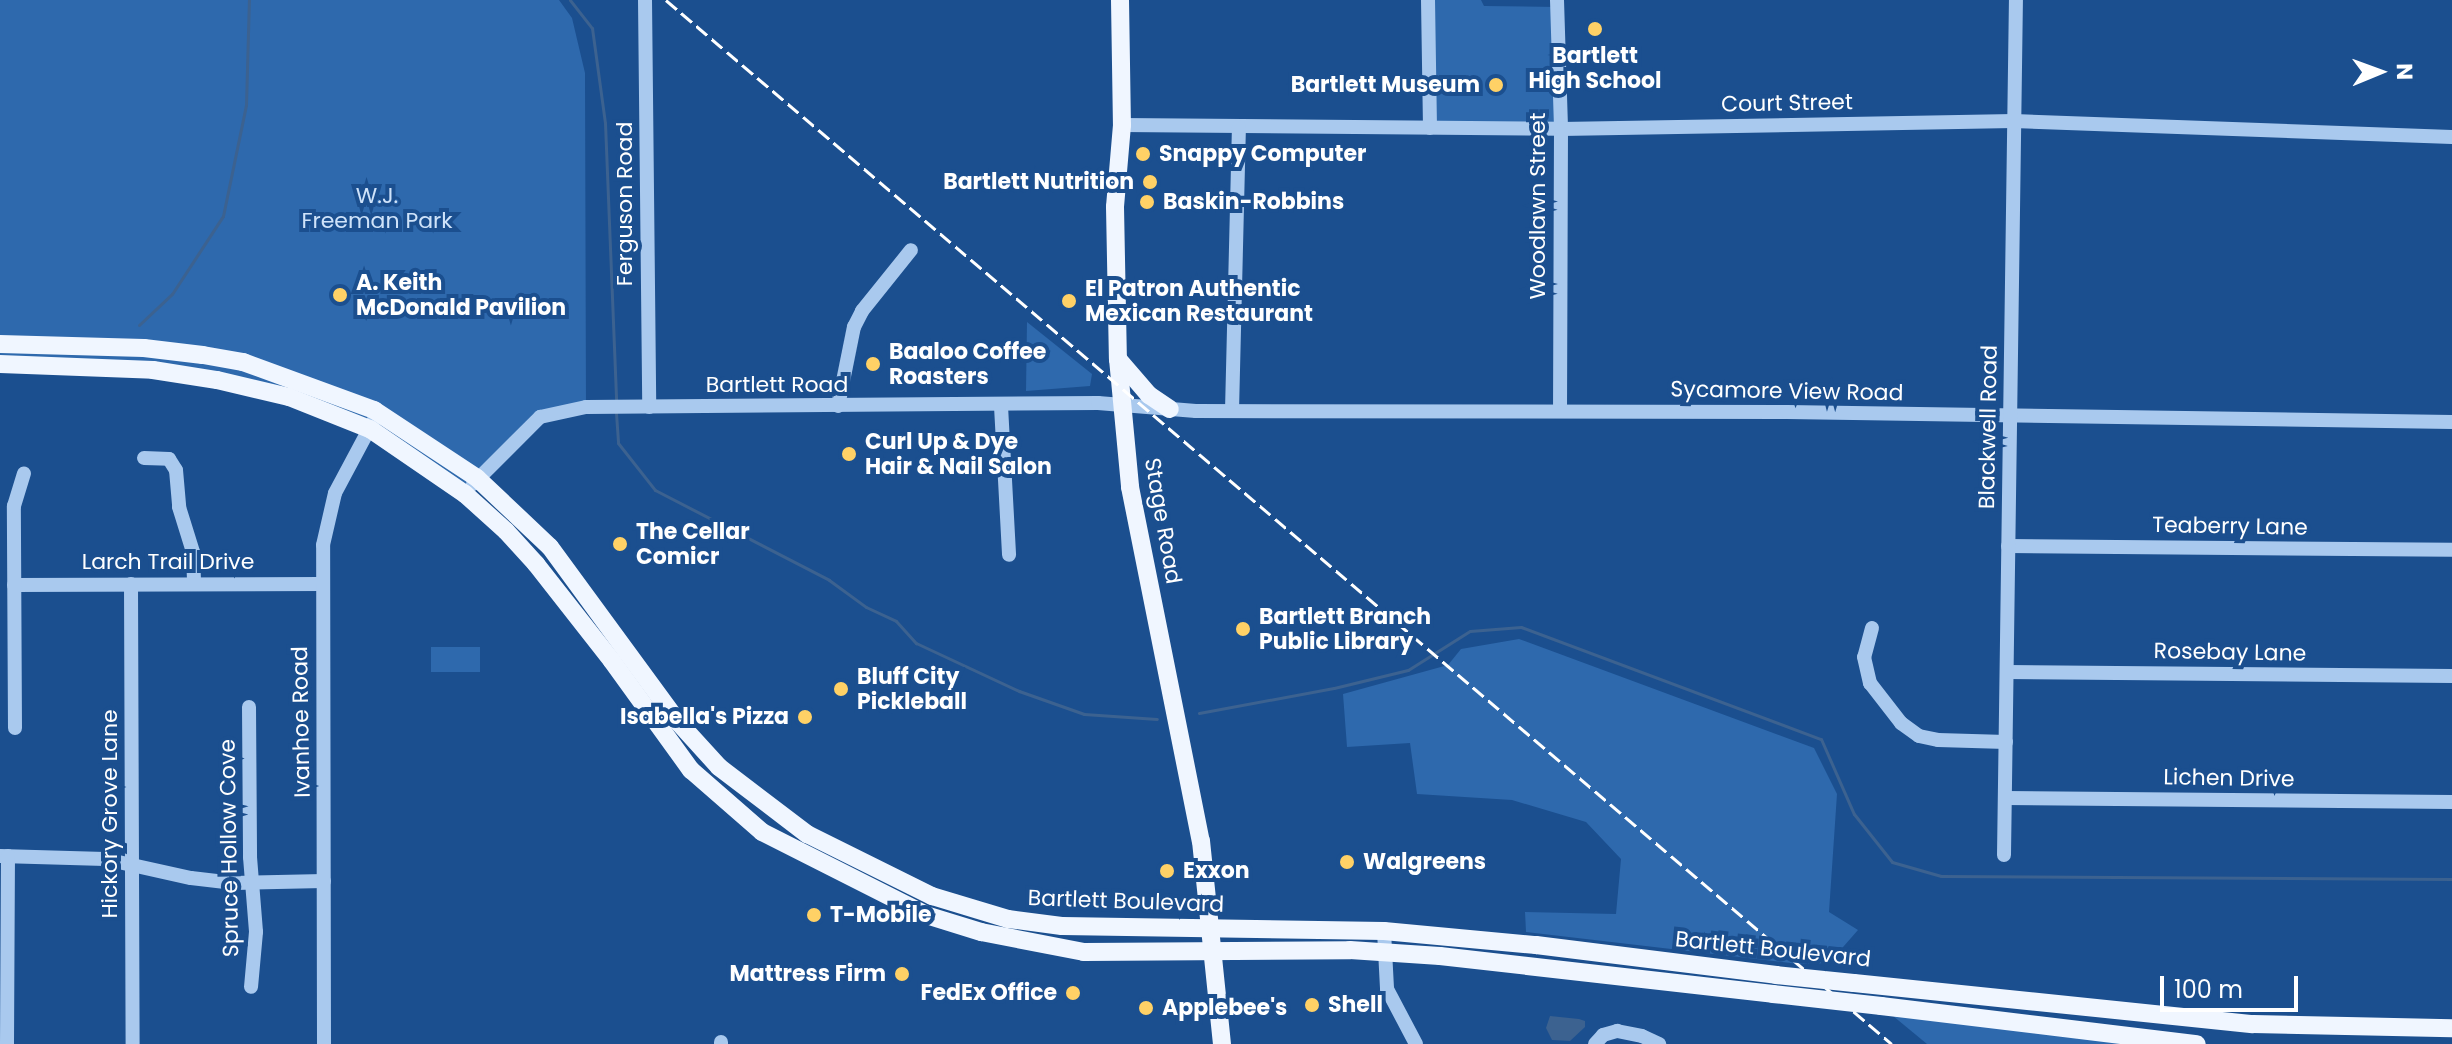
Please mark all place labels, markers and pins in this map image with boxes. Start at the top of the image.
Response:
marker: Bartlett High School [1586,20,1604,38]
place label: Bartlett High School [1528,42,1662,94]
place label: Bartlett Museum [1291,72,1480,98]
marker: Bartlett Museum [1487,76,1505,94]
place label: Snappy Computer [1159,141,1366,167]
marker: Snappy Computer [1134,145,1152,163]
place label: Bartlett Nutrition [943,169,1134,195]
marker: Bartlett Nutrition [1141,173,1159,191]
place label: Baskin-Robbins [1163,189,1344,215]
marker: Baskin-Robbins [1138,193,1156,211]
place label: A. Keith McDonald Pavilion [356,269,566,320]
place label: El Patron Authentic Mexican Restaurant [1085,275,1313,326]
marker: A. Keith McDonald Pavilion [331,286,349,304]
marker: El Patron Authentic Mexican Restaurant [1060,292,1078,310]
place label: Baaloo Coffee Roasters [889,338,1046,390]
marker: Baaloo Coffee Roasters [864,355,882,373]
place label: Curl Up & Dye Hair & Nail Salon [865,428,1052,480]
marker: Curl Up & Dye Hair & Nail Salon [840,445,858,463]
place label: The Cellar Comicr [636,518,750,570]
marker: The Cellar Comicr [611,535,629,553]
place label: Bartlett Branch Public Library [1259,603,1431,654]
marker: Bartlett Branch Public Library [1234,620,1252,638]
place label: Bluff City Pickleball [857,663,967,714]
marker: Bluff City Pickleball [832,680,850,698]
place label: Isabella's Pizza [620,704,789,730]
marker: Isabella's Pizza [796,708,814,726]
place label: Walgreens [1363,849,1486,875]
marker: Walgreens [1338,853,1356,871]
place label: Exxon [1183,858,1250,884]
marker: Exxon [1158,862,1176,880]
place label: T-Mobile [830,902,931,928]
marker: T-Mobile [805,906,823,924]
place label: Mattress Firm [730,961,886,987]
marker: Mattress Firm [893,965,911,983]
place label: FedEx Office [920,980,1057,1006]
marker: FedEx Office [1064,984,1082,1002]
place label: Shell [1328,992,1383,1018]
place label: Applebee's [1162,995,1287,1021]
marker: Shell [1303,996,1321,1014]
marker: Applebee's [1137,999,1155,1017]

